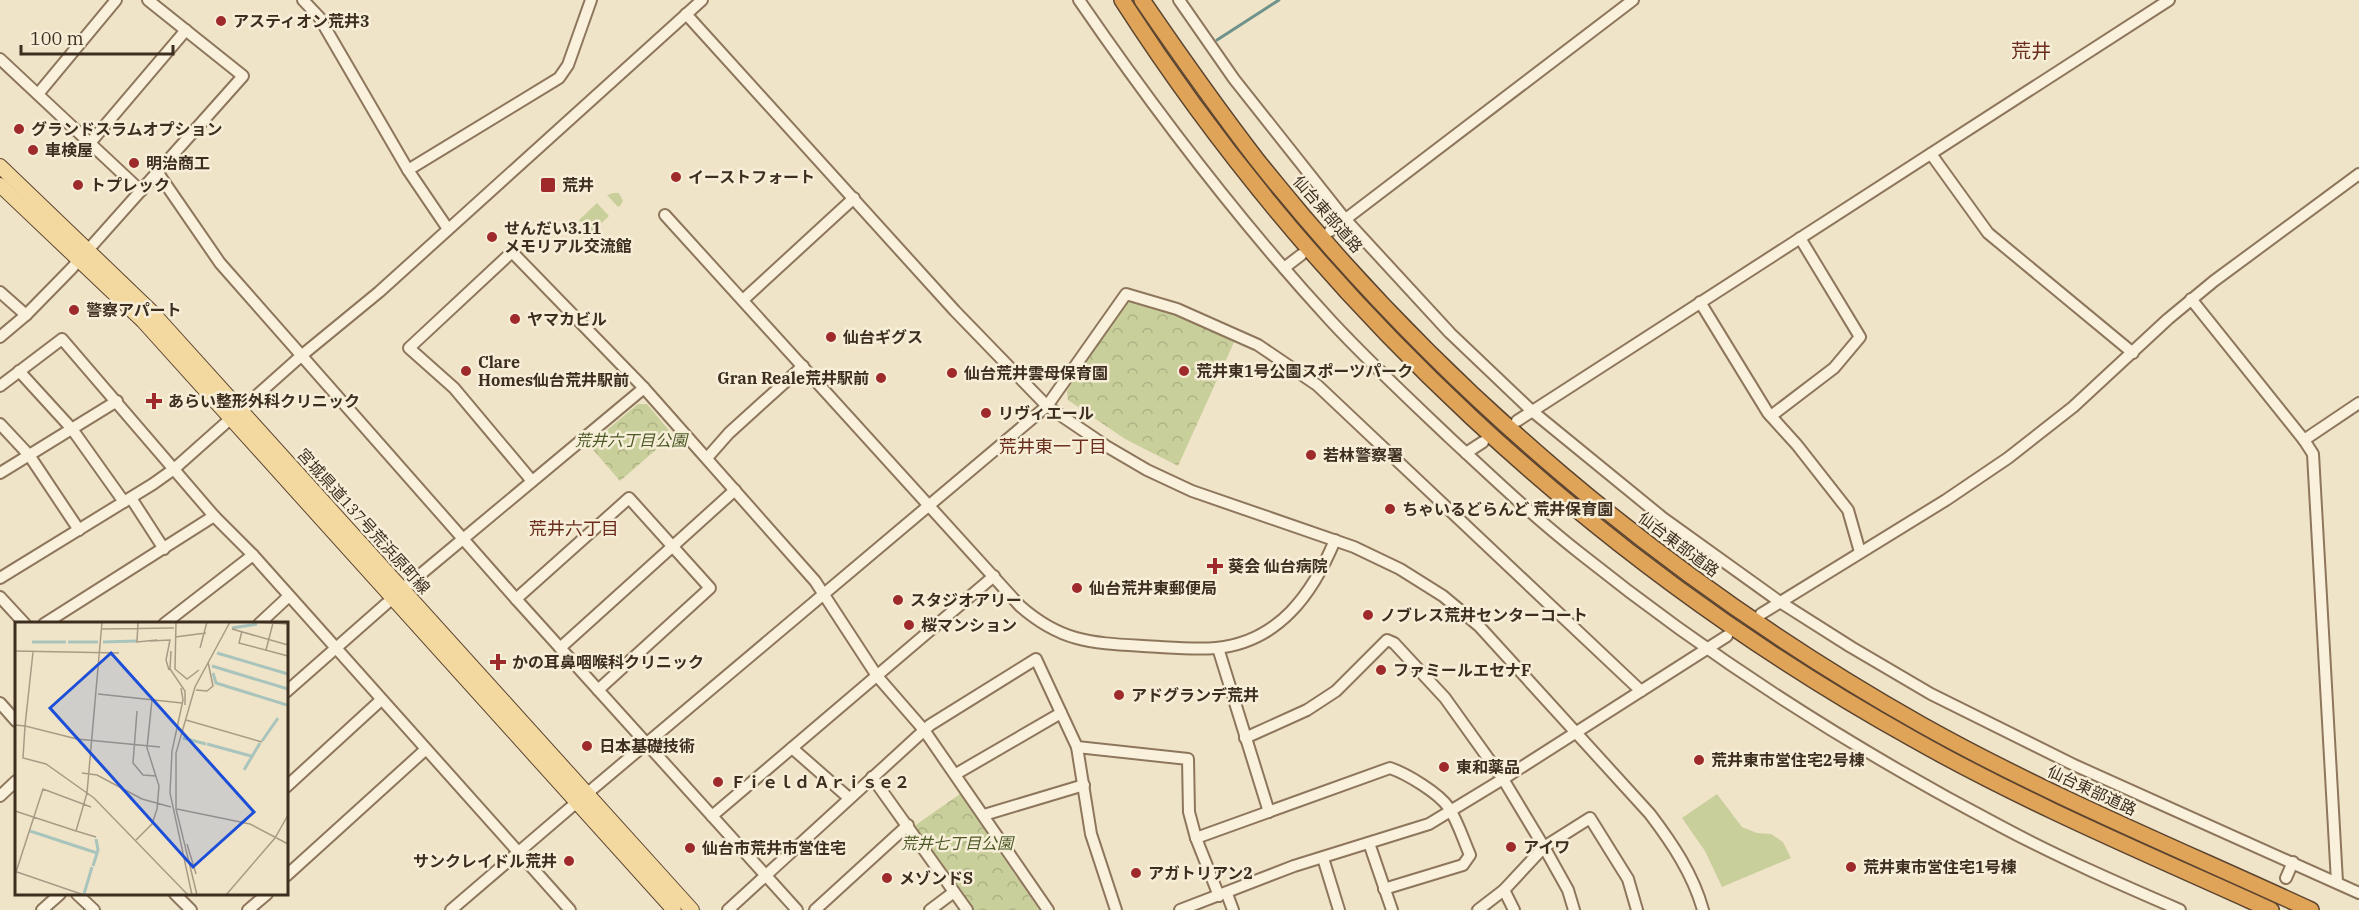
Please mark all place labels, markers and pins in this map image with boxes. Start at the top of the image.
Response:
place label: アスティオン荒井3 [233,11,370,31]
marker: アスティオン荒井3 [214,14,228,28]
place label: グランドスラムオプション [31,119,223,139]
marker: グランドスラムオプション [12,122,26,136]
place label: 車検屋 [45,140,93,160]
marker: 車検屋 [26,143,40,157]
place label: 明治商工 [146,153,210,173]
marker: 明治商工 [127,156,141,170]
place label: イーストフォート [688,167,815,187]
marker: イーストフォート [669,170,683,184]
place label: トプレック [90,175,170,195]
place label: 荒井 [562,175,594,195]
marker: 荒井 [539,176,557,194]
marker: トプレック [71,178,85,192]
place label: せんだい3.11 メモリアル交流館 [504,218,632,256]
marker: せんだい3.11 メモリアル交流館 [485,230,499,244]
place label: 警察アパート [86,300,182,320]
marker: 警察アパート [67,303,81,317]
place label: ヤマカビル [527,309,607,329]
marker: ヤマカビル [508,312,522,326]
place label: 仙台ギグス [842,327,923,347]
marker: 仙台ギグス [824,330,838,344]
place label: Clare Homes仙台荒井駅前 [478,352,629,390]
place label: 荒井東1号公園スポーツパーク [1196,361,1413,381]
place label: 仙台荒井雲母保育園 [963,363,1108,383]
marker: Clare Homes仙台荒井駅前 [459,364,473,378]
marker: 荒井東1号公園スポーツパーク [1177,364,1191,378]
marker: 仙台荒井雲母保育園 [945,366,959,380]
place label: Gran Reale荒井駅前 [717,368,869,388]
marker: Gran Reale荒井駅前 [874,371,888,385]
place label: あらい整形外科クリニック [168,391,360,411]
marker: あらい整形外科クリニック [145,392,163,410]
place label: リヴィエール [998,403,1094,423]
marker: リヴィエール [979,406,993,420]
place label: 若林警察署 [1323,445,1403,465]
marker: 若林警察署 [1304,448,1318,462]
place label: ちゃいるどらんど 荒井保育園 [1402,499,1613,519]
marker: ちゃいるどらんど 荒井保育園 [1383,502,1397,516]
place label: 葵会 仙台病院 [1228,556,1328,576]
marker: 葵会 仙台病院 [1206,557,1224,575]
place label: 仙台荒井東郵便局 [1088,578,1217,598]
marker: 仙台荒井東郵便局 [1070,581,1084,595]
place label: スタジオアリー [910,590,1022,610]
marker: スタジオアリー [891,593,905,607]
place label: ノブレス荒井センターコート [1380,605,1588,625]
marker: ノブレス荒井センターコート [1361,608,1375,622]
place label: 桜マンション [921,615,1017,635]
marker: 桜マンション [902,618,916,632]
place label: かの耳鼻咽喉科クリニック [512,652,704,672]
marker: かの耳鼻咽喉科クリニック [489,653,507,671]
place label: ファミールエセナF [1393,660,1531,680]
marker: ファミールエセナF [1374,663,1388,677]
place label: アドグランデ荒井 [1131,685,1259,705]
marker: アドグランデ荒井 [1112,688,1126,702]
place label: 日本基礎技術 [599,736,695,756]
marker: 日本基礎技術 [580,739,594,753]
place label: 荒井東市営住宅2号棟 [1711,750,1865,770]
marker: 荒井東市営住宅2号棟 [1692,753,1706,767]
place label: 東和薬品 [1456,757,1520,777]
marker: 東和薬品 [1437,760,1451,774]
place label: Ｆｉｅｌｄ Ａｒｉｓｅ２ [730,772,910,792]
marker: Ｆｉｅｌｄ Ａｒｉｓｅ２ [711,775,725,789]
place label: アイワ [1523,837,1570,857]
place label: 仙台市荒井市営住宅 [701,838,846,858]
marker: アイワ [1504,840,1518,854]
marker: 仙台市荒井市営住宅 [683,841,697,855]
place label: サンクレイドル荒井 [413,851,557,871]
marker: サンクレイドル荒井 [562,854,576,868]
place label: 荒井東市営住宅1号棟 [1863,857,2017,877]
marker: 荒井東市営住宅1号棟 [1844,860,1858,874]
place label: アガトリアン2 [1148,863,1253,883]
marker: アガトリアン2 [1129,866,1143,880]
place label: メゾンドS [899,868,973,888]
marker: メゾンドS [880,871,894,885]

